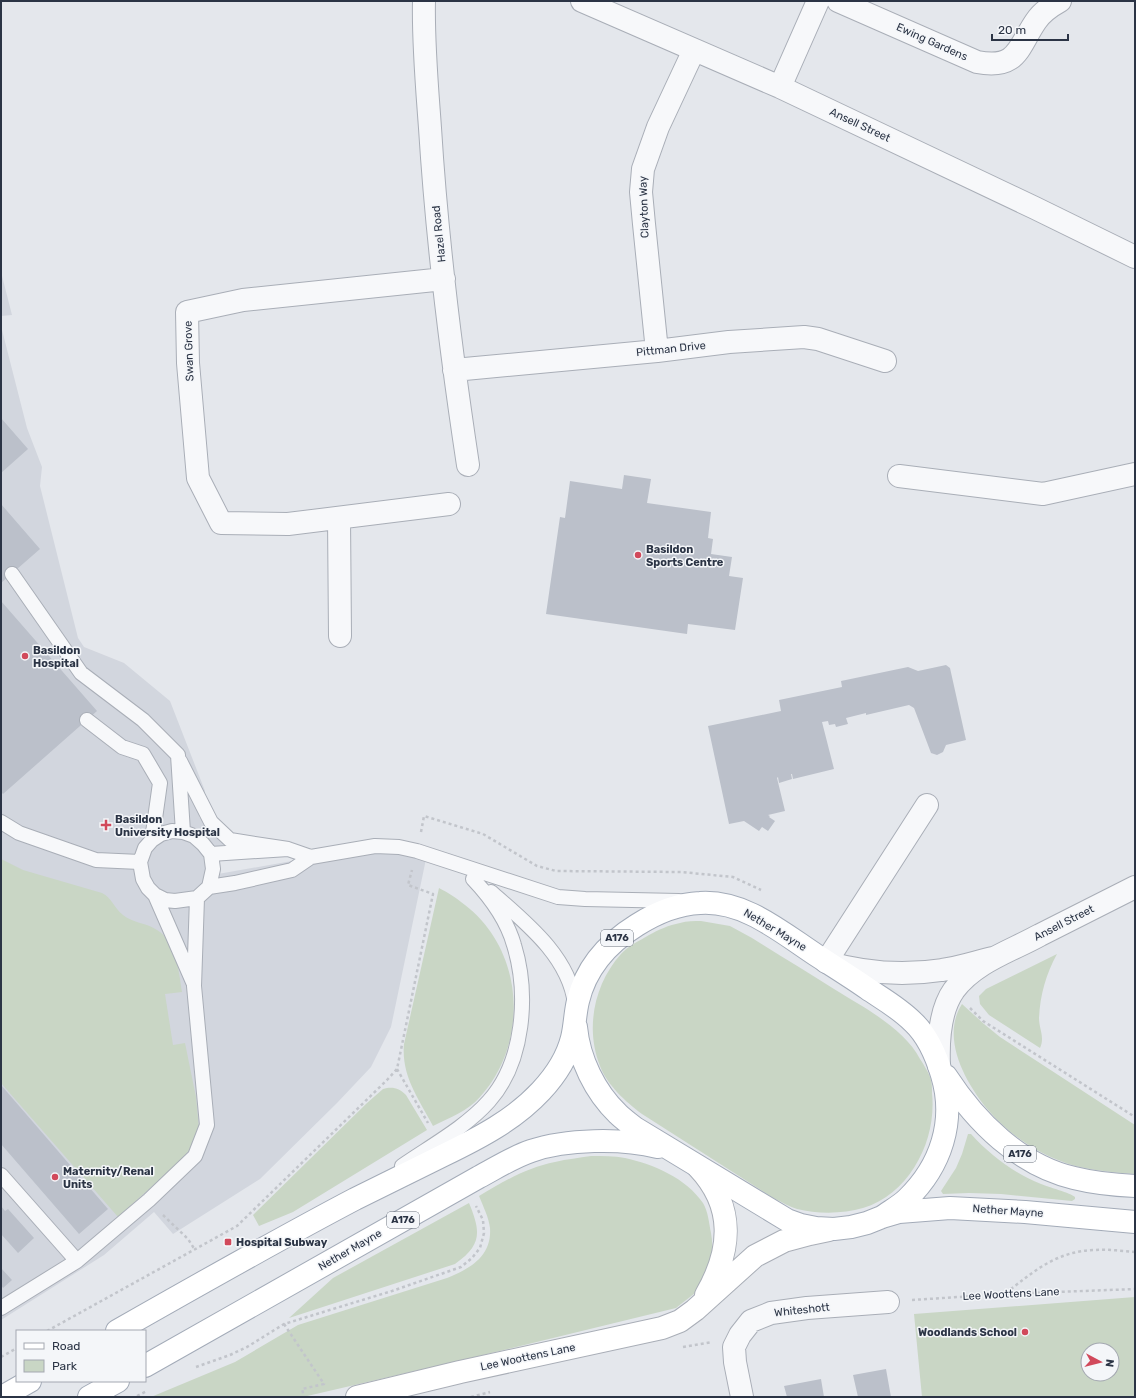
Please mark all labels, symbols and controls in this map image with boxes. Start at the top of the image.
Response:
scale bar [992,16,1068,42]
street label: Ewing Gardens [894,20,970,64]
text: 20 m [998,23,1026,37]
street label: Ansell Street [828,105,893,145]
street label: Clayton Way [636,176,652,238]
street label: Hazel Road [430,205,448,263]
street label: Swan Grove [181,320,197,382]
street label: Pittman Drive [636,339,706,359]
place label: Basildon Sports Centre [646,543,724,569]
marker: Basildon Sports Centre [633,550,643,560]
place label: Basildon Hospital [33,644,80,670]
marker: Basildon Hospital [20,651,30,661]
place label: Basildon University Hospital [115,813,220,839]
marker: Basildon University Hospital [100,819,112,831]
street label: Ansell Street [1032,902,1097,944]
street label: Nether Mayne [741,906,809,954]
road number: A176 [601,930,633,946]
road number: A176 [1004,1146,1036,1162]
place label: Maternity/Renal Units [63,1165,154,1191]
marker: Maternity/Renal Units [50,1172,60,1182]
street label: Nether Mayne [972,1202,1044,1220]
road number: A176 [387,1212,419,1228]
street label: Nether Mayne [316,1227,384,1273]
place label: Hospital Subway [236,1236,328,1249]
marker: Hospital Subway [223,1237,233,1247]
street label: Lee Woottens Lane [962,1285,1060,1303]
street label: Whiteshott [774,1301,831,1319]
place label: Woodlands School [918,1326,1017,1339]
marker: Woodlands School [1020,1327,1030,1337]
legend [16,1330,146,1382]
text: Road [52,1339,80,1353]
street label: Lee Woottens Lane [479,1341,577,1373]
north arrow [1080,1342,1120,1382]
text: N [1102,1358,1116,1368]
text: Park [52,1359,78,1373]

